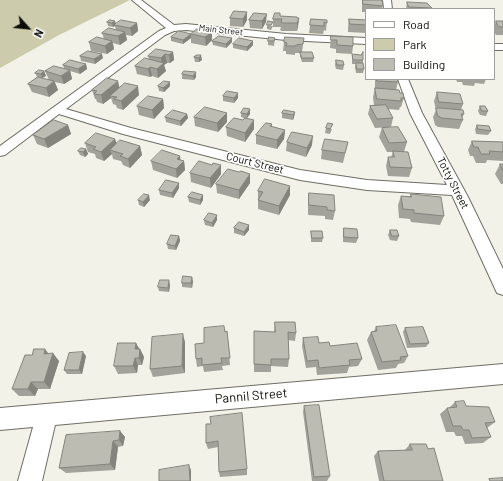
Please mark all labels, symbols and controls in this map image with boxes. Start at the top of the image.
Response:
north arrow [8,8,48,48]
legend [365,8,495,80]
text: Road [403,17,430,31]
street label: Main Street [198,22,244,38]
text: N [32,27,47,40]
text: Park [403,37,427,51]
text: Building [403,57,445,71]
street label: Court Street [225,149,285,177]
street label: Totty Street [434,155,472,211]
street label: Pannil Street [214,385,288,407]

